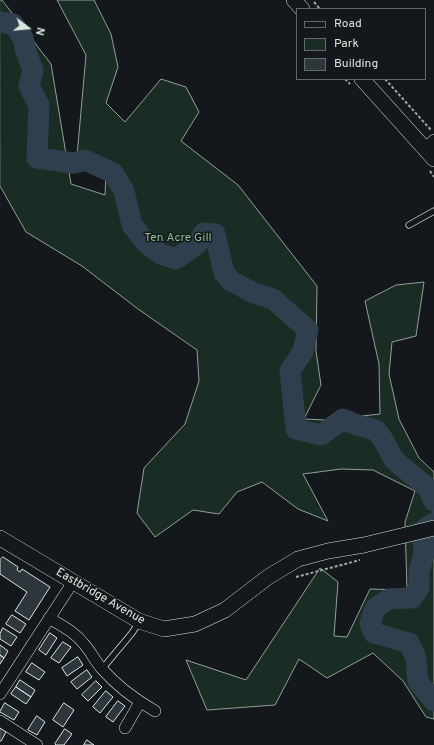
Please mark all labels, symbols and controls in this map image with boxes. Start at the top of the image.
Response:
north arrow [8,8,48,48]
legend [296,8,426,80]
text: Road [334,16,362,32]
text: N [32,26,47,37]
text: Park [334,36,359,52]
text: Building [334,56,378,72]
park label: Ten Acre Gill [144,232,212,246]
street label: Eastbridge Avenue [53,566,147,628]

